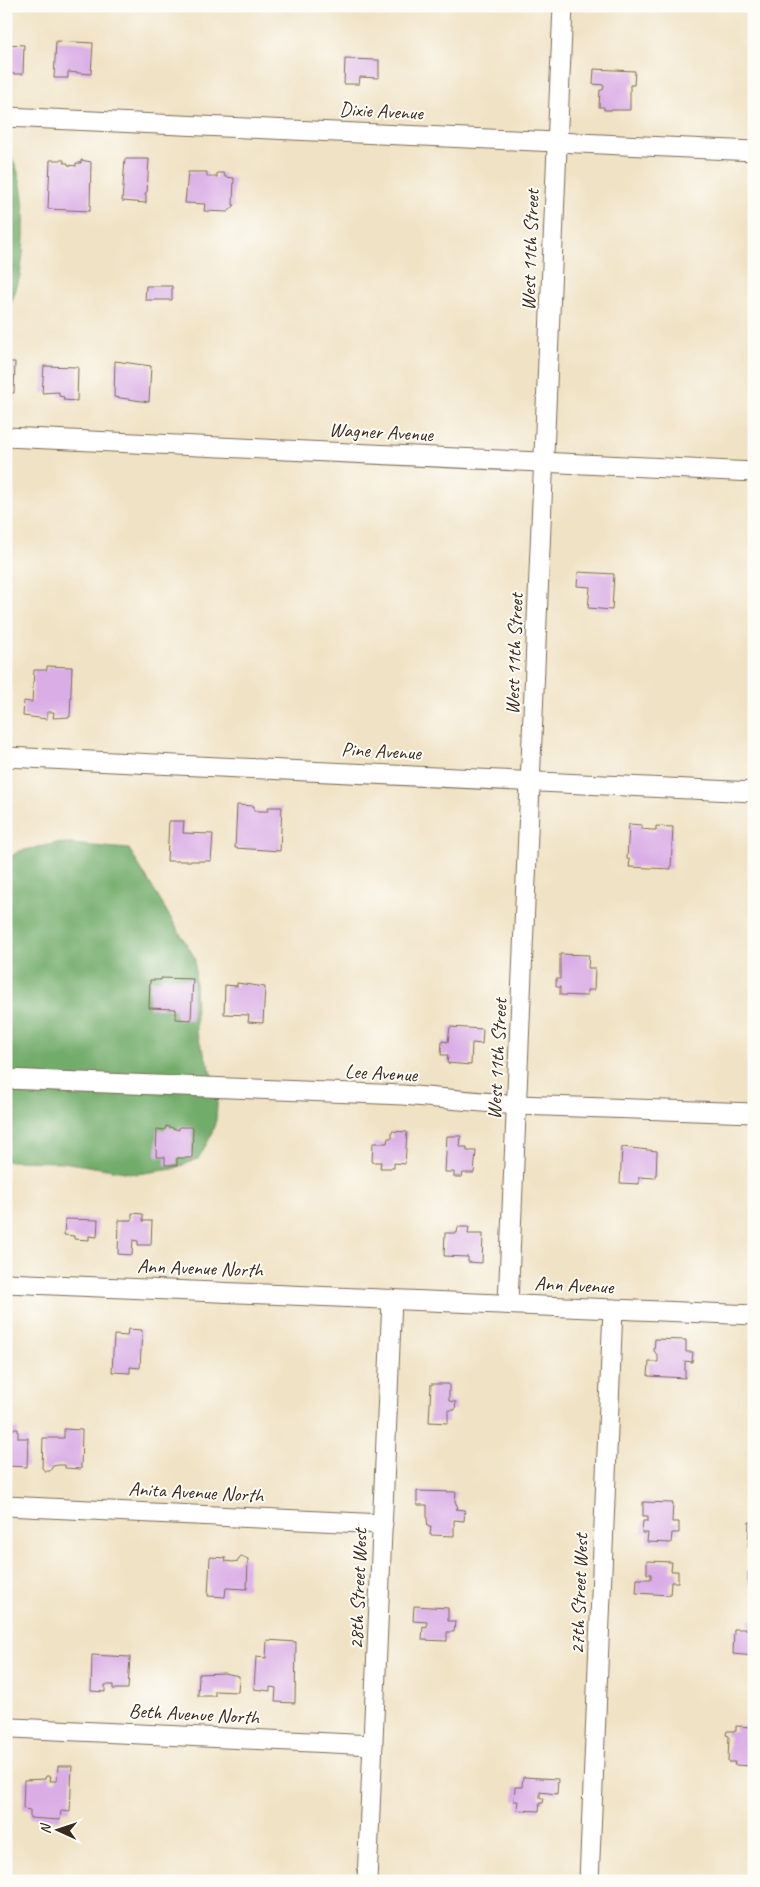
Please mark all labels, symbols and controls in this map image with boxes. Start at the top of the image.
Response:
street label: Dixie Avenue [339,96,425,126]
street label: West 11th Street [515,187,545,311]
street label: Wagner Avenue [329,417,435,447]
street label: West 11th Street [499,591,529,715]
street label: Pine Avenue [341,736,423,766]
street label: West 11th Street [481,996,513,1120]
street label: Lee Avenue [344,1059,419,1087]
street label: Ann Avenue North [137,1253,265,1283]
street label: Ann Avenue [534,1270,615,1300]
street label: Anita Avenue North [128,1476,266,1508]
street label: 28th Street West [343,1526,373,1650]
street label: 27th Street West [564,1531,594,1655]
street label: Beth Avenue North [128,1698,262,1730]
north arrow [32,1804,82,1854]
text: N [37,1822,54,1834]

